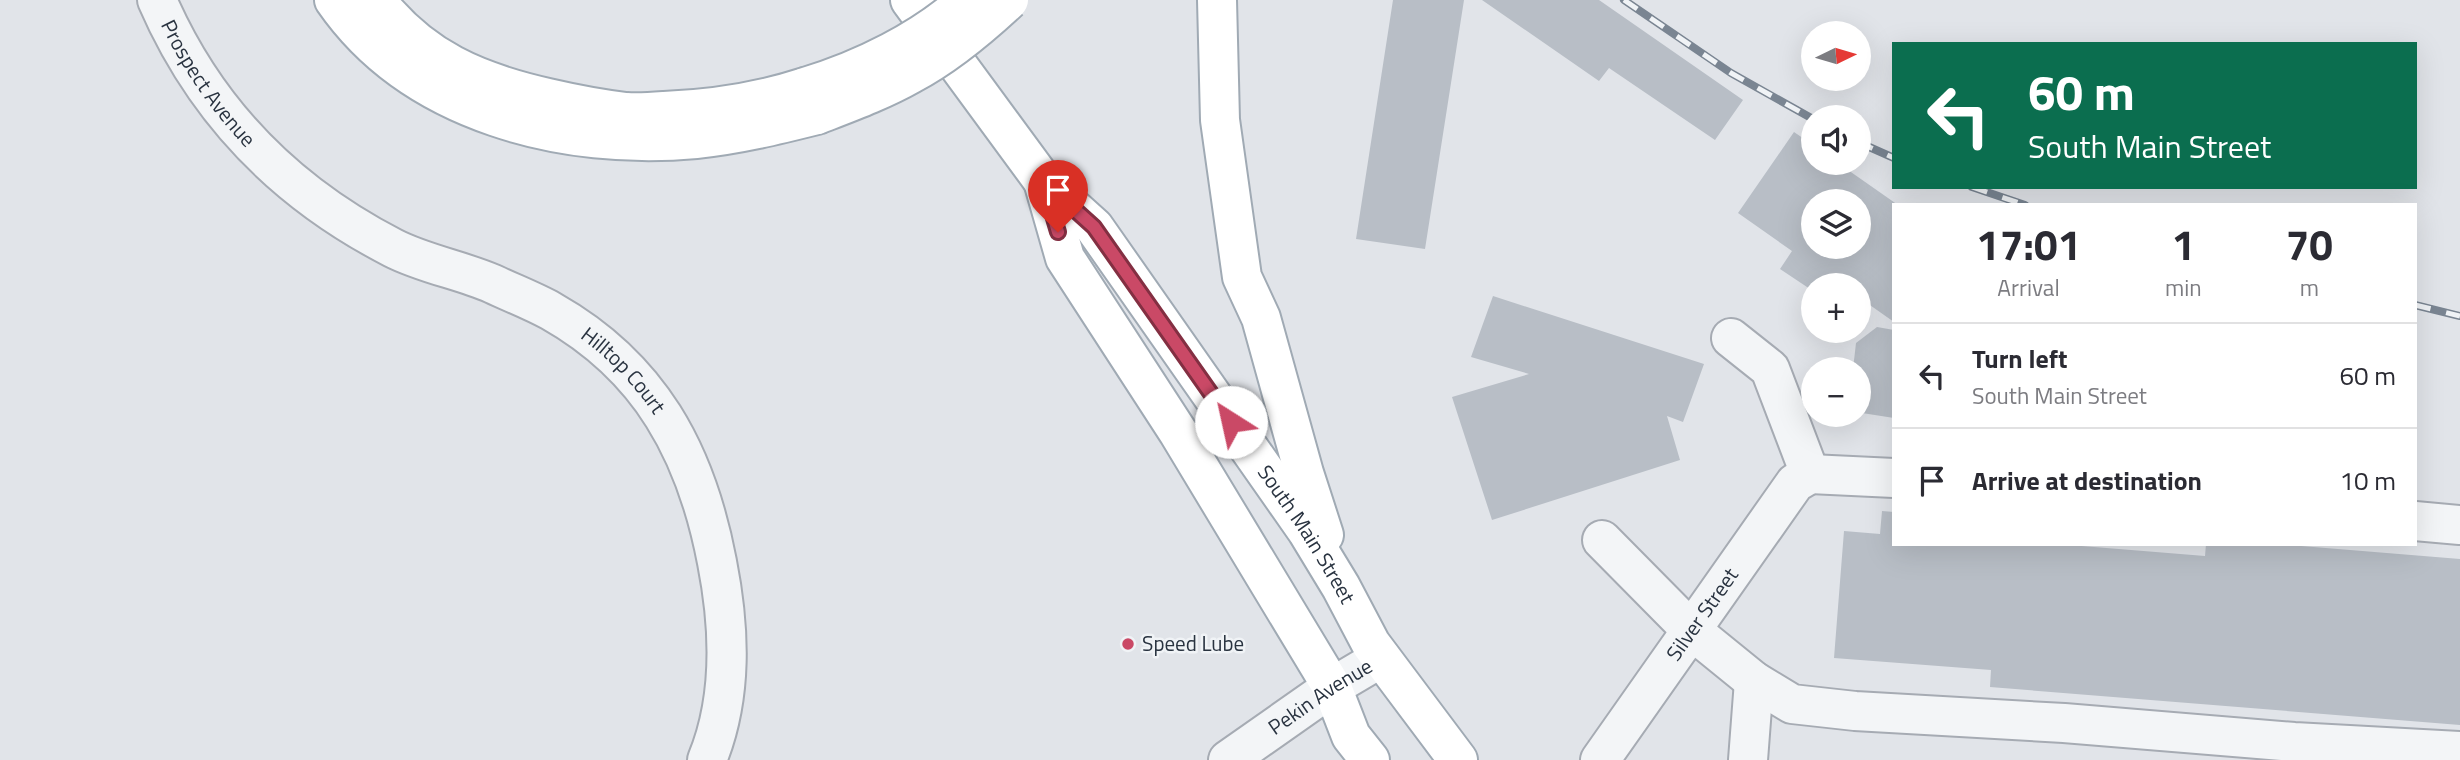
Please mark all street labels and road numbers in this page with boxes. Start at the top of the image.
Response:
street label: Prospect Avenue [153,14,264,154]
street label: Hilltop Court [575,318,675,420]
street label: South Main Street [1250,458,1364,609]
street label: Silver Street [1658,560,1746,667]
street label: Pekin Avenue [1261,650,1378,742]

